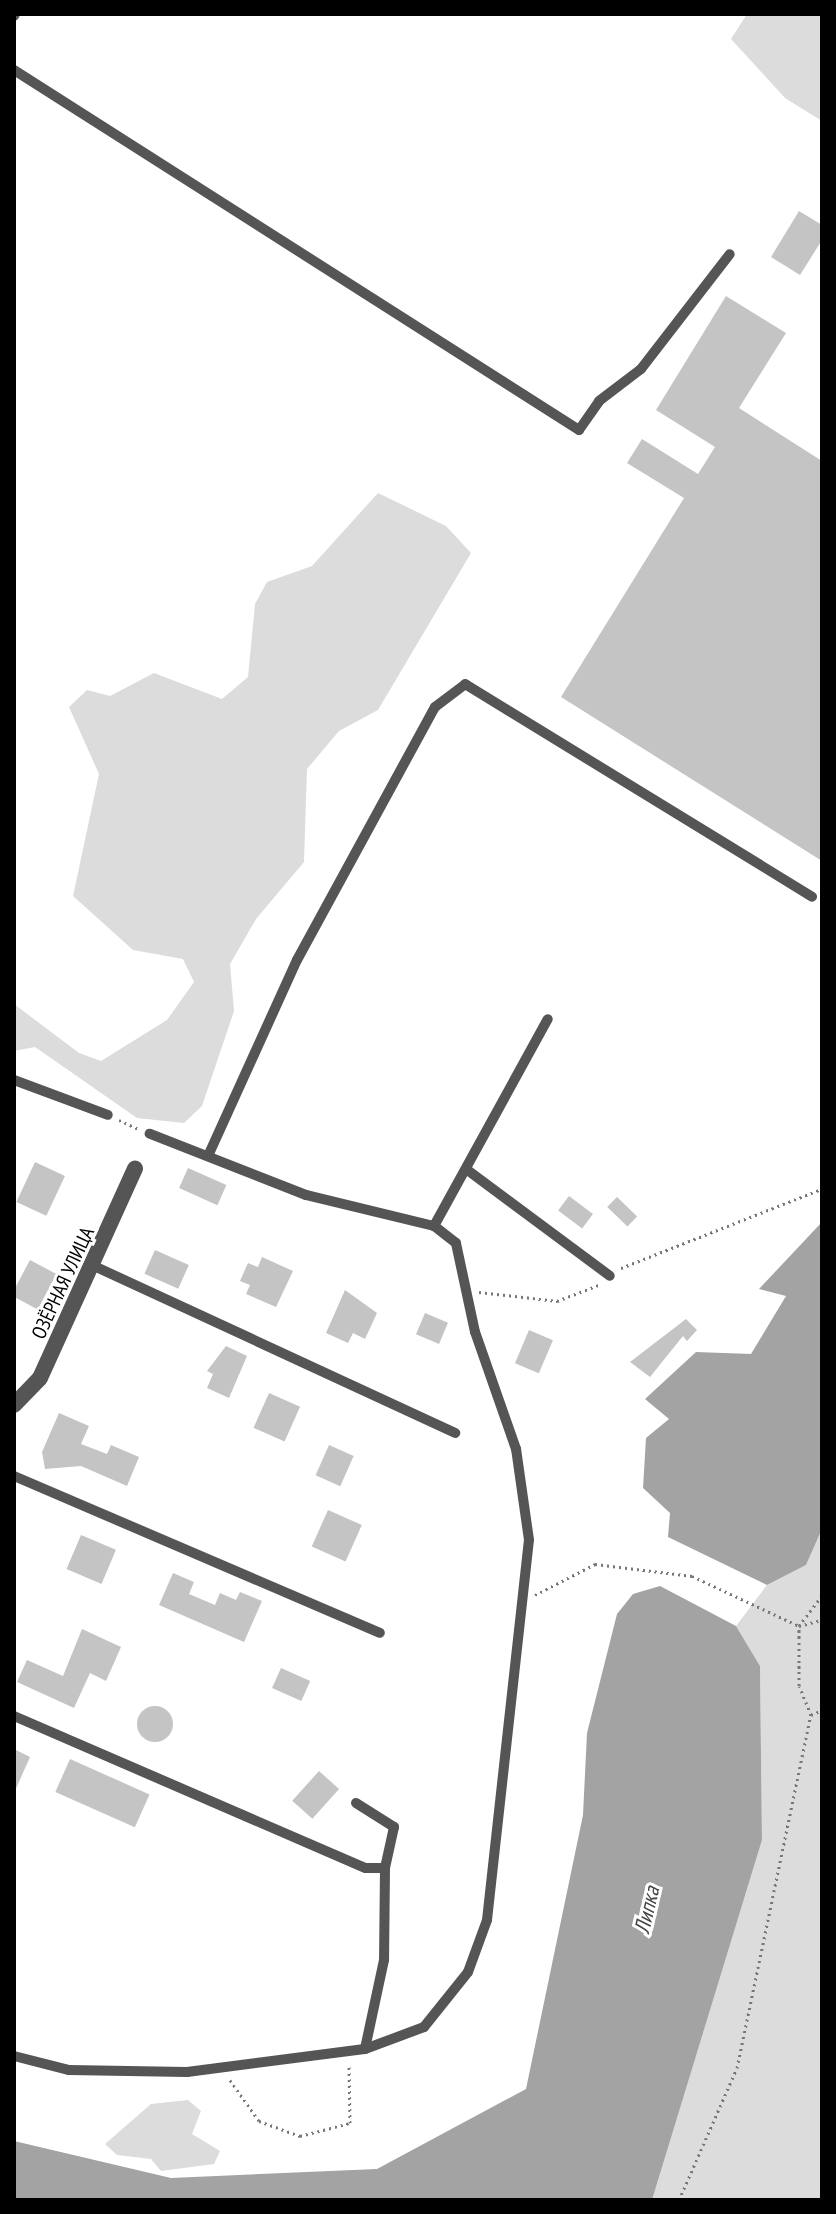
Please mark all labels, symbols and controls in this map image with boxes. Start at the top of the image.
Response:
street label: ОЗЁРНАЯ УЛИЦА [27,1223,99,1343]
water label: Липка [629,1884,665,1936]

